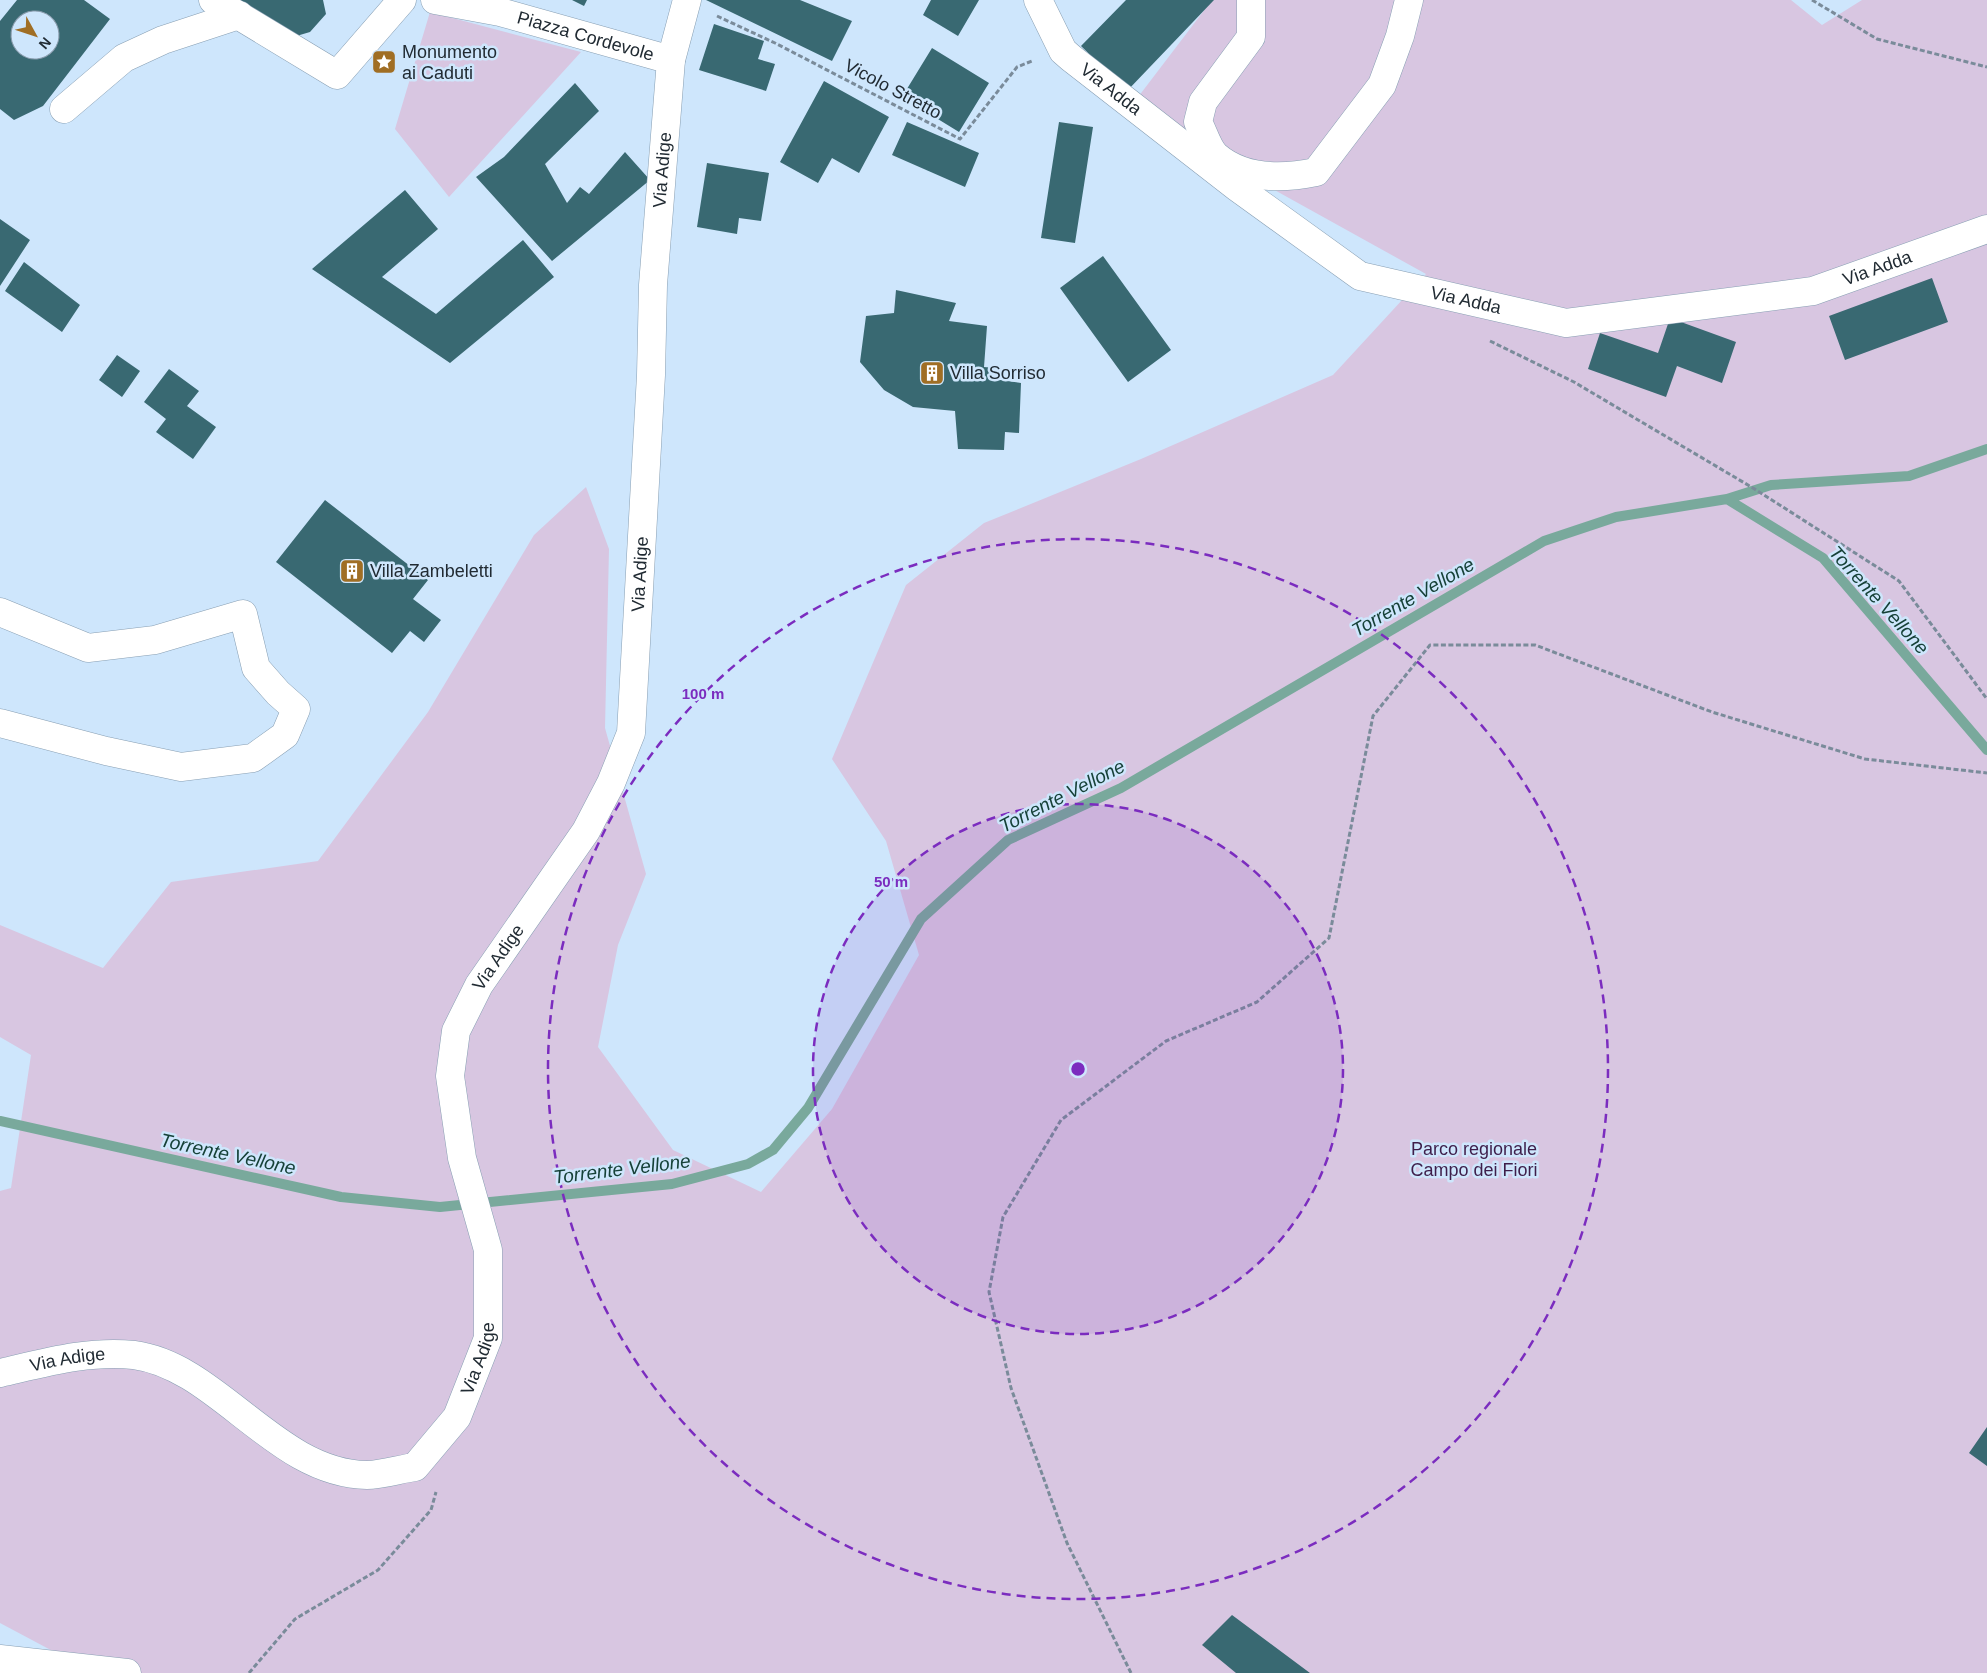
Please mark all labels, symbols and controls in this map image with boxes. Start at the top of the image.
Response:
street label: Piazza Cordevole [515,7,656,65]
north arrow [10,10,60,60]
text: N [36,34,54,52]
place label: Monumento ai Caduti [402,42,497,83]
place icon: Monumento ai Caduti [371,49,397,75]
street label: Vicolo Stretto [841,55,945,123]
street label: Via Adda [1076,59,1146,120]
street label: Via Adige [649,131,675,208]
street label: Via Adda [1840,246,1915,290]
street label: Via Adda [1429,282,1504,318]
building icon: Villa Sorriso [919,360,945,386]
place label: Villa Sorriso [950,363,1046,383]
street label: Via Adige [628,536,652,613]
water label: Torrente Vellone [1825,542,1933,658]
water label: Torrente Vellone [1348,553,1478,641]
building icon: Villa Zambeletti [339,558,365,584]
place label: Villa Zambeletti [370,561,493,581]
text: 100 m [682,685,724,702]
water label: Torrente Vellone [996,755,1128,837]
text: 50 m [874,873,908,890]
street label: Via Adige [468,921,528,994]
centre of rings [1069,1060,1087,1078]
water label: Torrente Vellone [158,1129,298,1179]
park label: Parco regionale Campo dei Fiori [1410,1139,1538,1180]
water label: Torrente Vellone [552,1150,692,1188]
street label: Via Adige [457,1322,498,1398]
street label: Via Adige [28,1344,106,1376]

